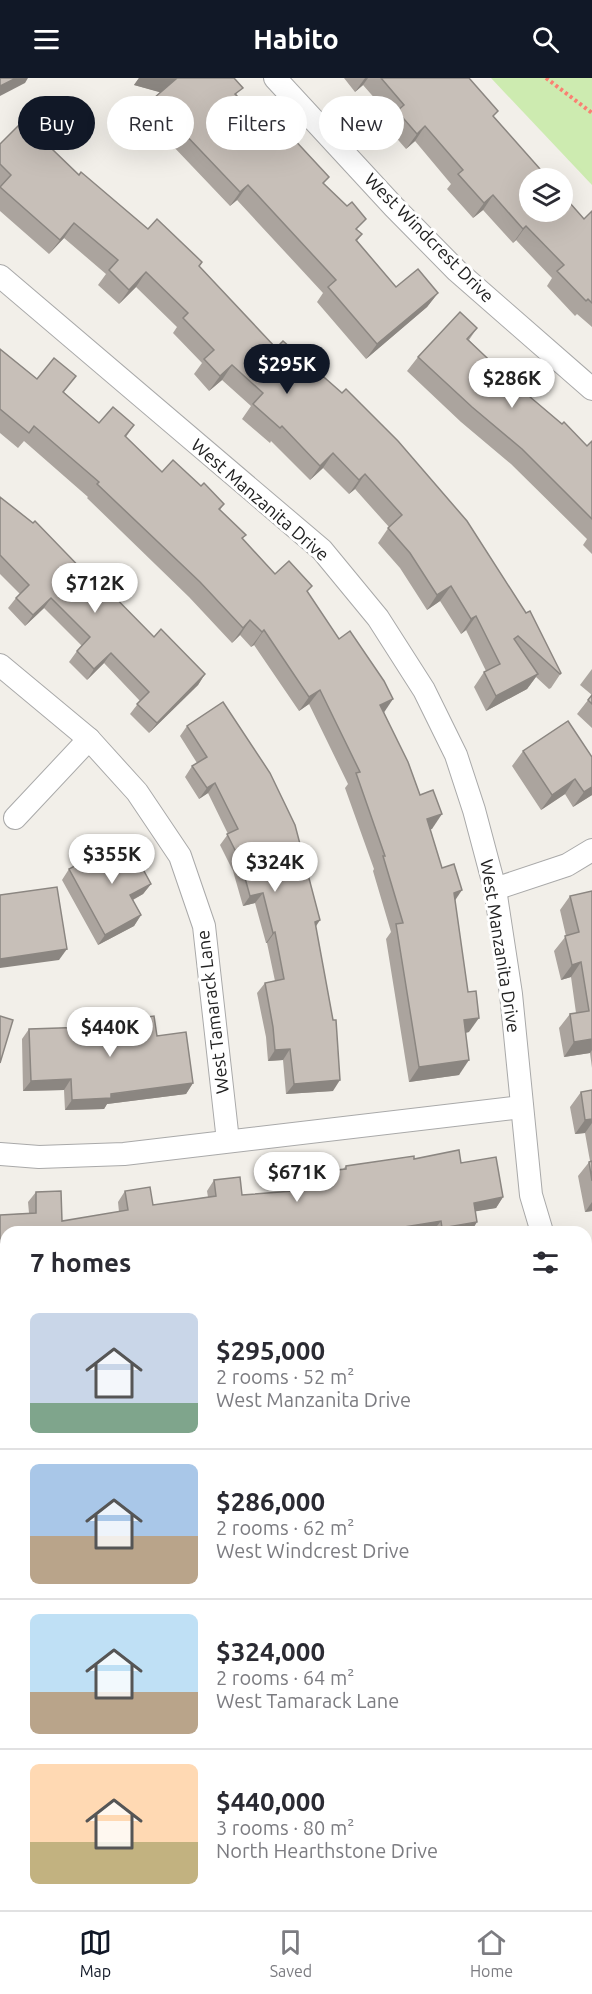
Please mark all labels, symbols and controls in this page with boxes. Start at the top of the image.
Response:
icon: menu [30,23,63,56]
icon: search [529,23,562,56]
text: Habito [253,24,339,54]
chip: Buy [18,96,95,150]
chip: Rent [107,96,194,150]
chip: Filters [206,96,307,150]
chip: New [319,96,404,150]
map controls [519,168,573,222]
button: layers [519,168,573,222]
street label: West Windcrest Drive [361,169,498,306]
pin: $295K [245,344,329,395]
text: $295K [258,352,316,375]
pin: $286K [470,358,554,409]
text: $286K [483,366,541,389]
street label: West Manzanita Drive [188,434,333,564]
pin: $712K [53,563,137,614]
text: $712K [66,571,124,594]
pin: $355K [70,834,154,885]
text: $355K [83,842,141,865]
pin: $324K [233,842,317,893]
text: $324K [246,850,304,873]
street label: West Manzanita Drive [477,858,525,1034]
street label: West Tamarack Lane [192,929,232,1095]
pin: $440K [68,1007,152,1058]
text: $440K [81,1015,139,1038]
pin: $671K [255,1152,339,1203]
text: $671K [268,1160,326,1183]
icon: filters [529,1246,562,1279]
text: 7 homes [30,1248,131,1277]
text: $295,000 [216,1336,325,1365]
icon: home [78,1337,150,1409]
text: 2 rooms · 52 m² [216,1365,354,1388]
text: West Manzanita Drive [216,1388,411,1411]
text: $286,000 [216,1487,325,1516]
icon: home [78,1488,150,1560]
text: 2 rooms · 62 m² [216,1516,354,1539]
text: West Windcrest Drive [216,1539,410,1562]
text: $324,000 [216,1637,325,1666]
icon: home [78,1638,150,1710]
text: 2 rooms · 64 m² [216,1666,354,1689]
text: West Tamarack Lane [216,1689,399,1712]
text: $440,000 [216,1787,325,1816]
icon: home [78,1788,150,1860]
text: 3 rooms · 80 m² [216,1816,354,1839]
text: North Hearthstone Drive [216,1839,438,1862]
tab: Map [79,1926,112,1980]
tab: Saved [270,1926,312,1980]
tab: Home [470,1926,513,1980]

